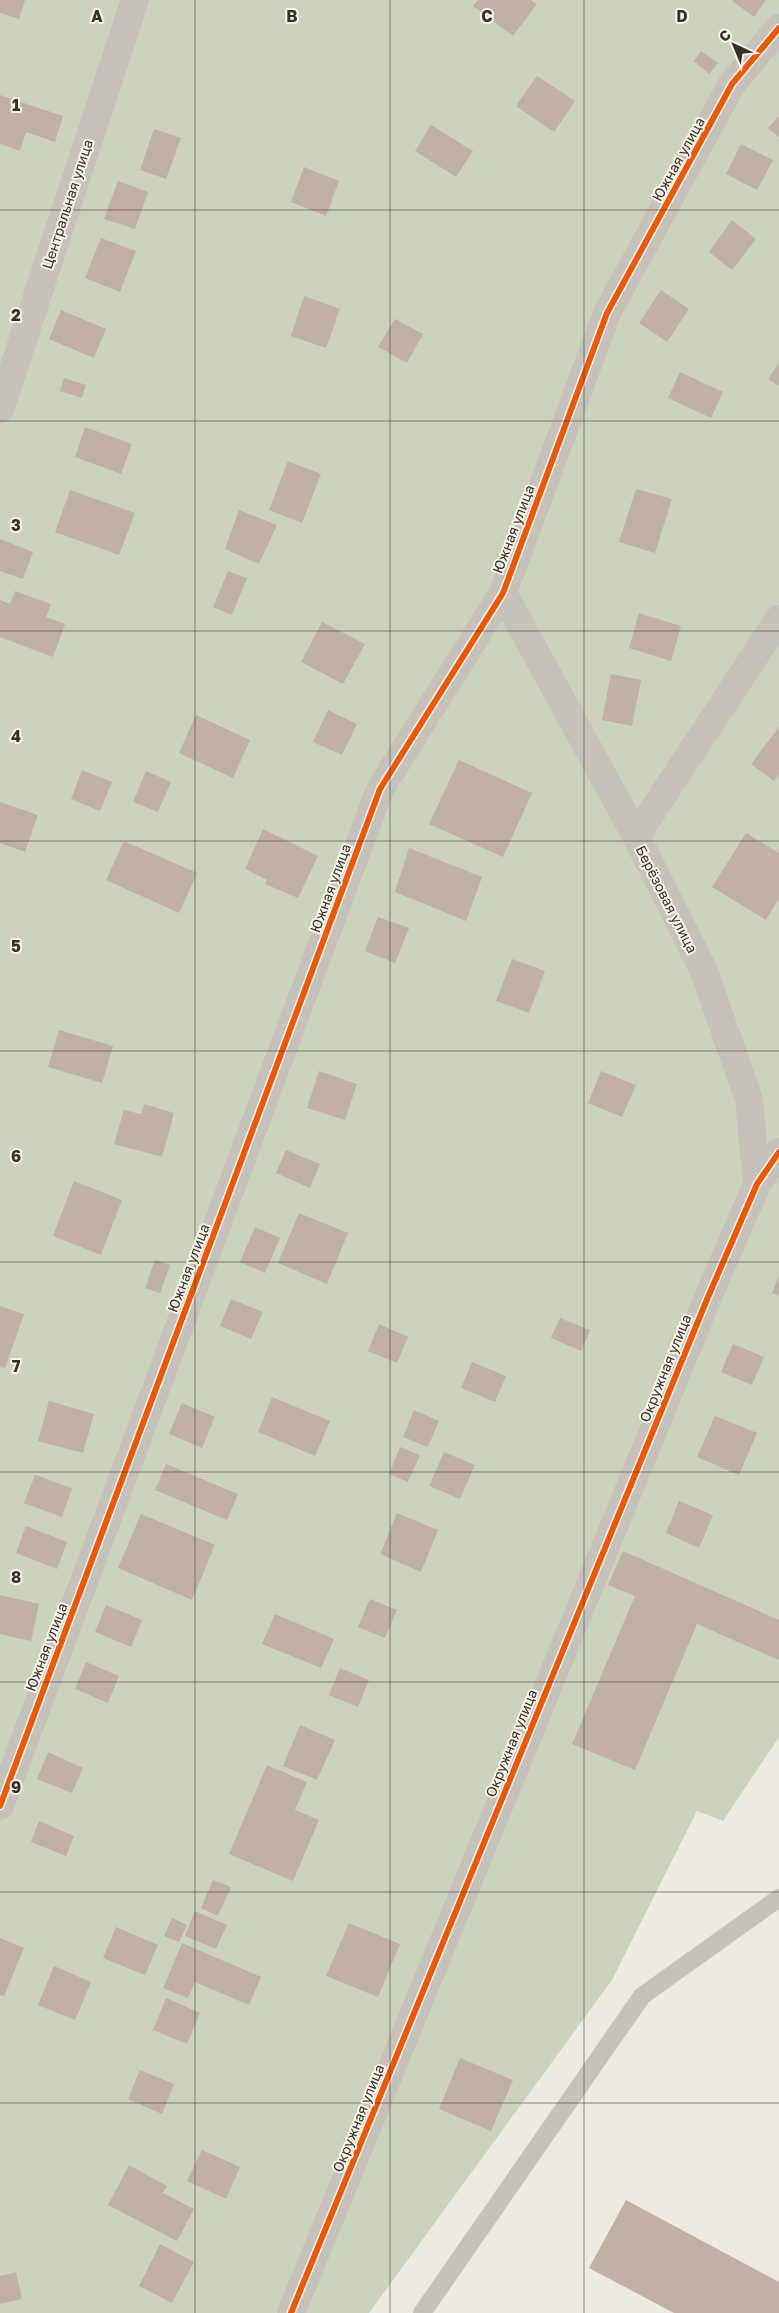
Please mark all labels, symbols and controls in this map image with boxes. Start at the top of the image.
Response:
text: A [91,6,103,26]
text: B [286,6,298,26]
text: C [481,6,493,26]
text: D [676,6,688,26]
north arrow [709,20,759,70]
text: С [715,26,734,45]
text: 1 [12,95,20,115]
street label: Южная улица [648,114,708,204]
street label: Центральная улица [38,137,96,271]
text: 2 [11,305,21,325]
street label: Южная улица [488,482,538,576]
text: 3 [11,515,21,535]
text: 4 [11,726,21,746]
street label: Южная улица [306,841,354,935]
street label: Берёзовая улица [633,842,701,956]
text: 5 [11,936,21,956]
text: 6 [11,1146,21,1166]
street label: Южная улица [163,1221,213,1315]
street label: Окружная улица [636,1312,694,1424]
text: 7 [12,1356,21,1376]
text: 8 [11,1567,21,1587]
street label: Южная улица [21,1600,71,1694]
street label: Окружная улица [482,1687,540,1799]
text: 9 [11,1777,21,1797]
street label: Окружная улица [329,2062,387,2174]

